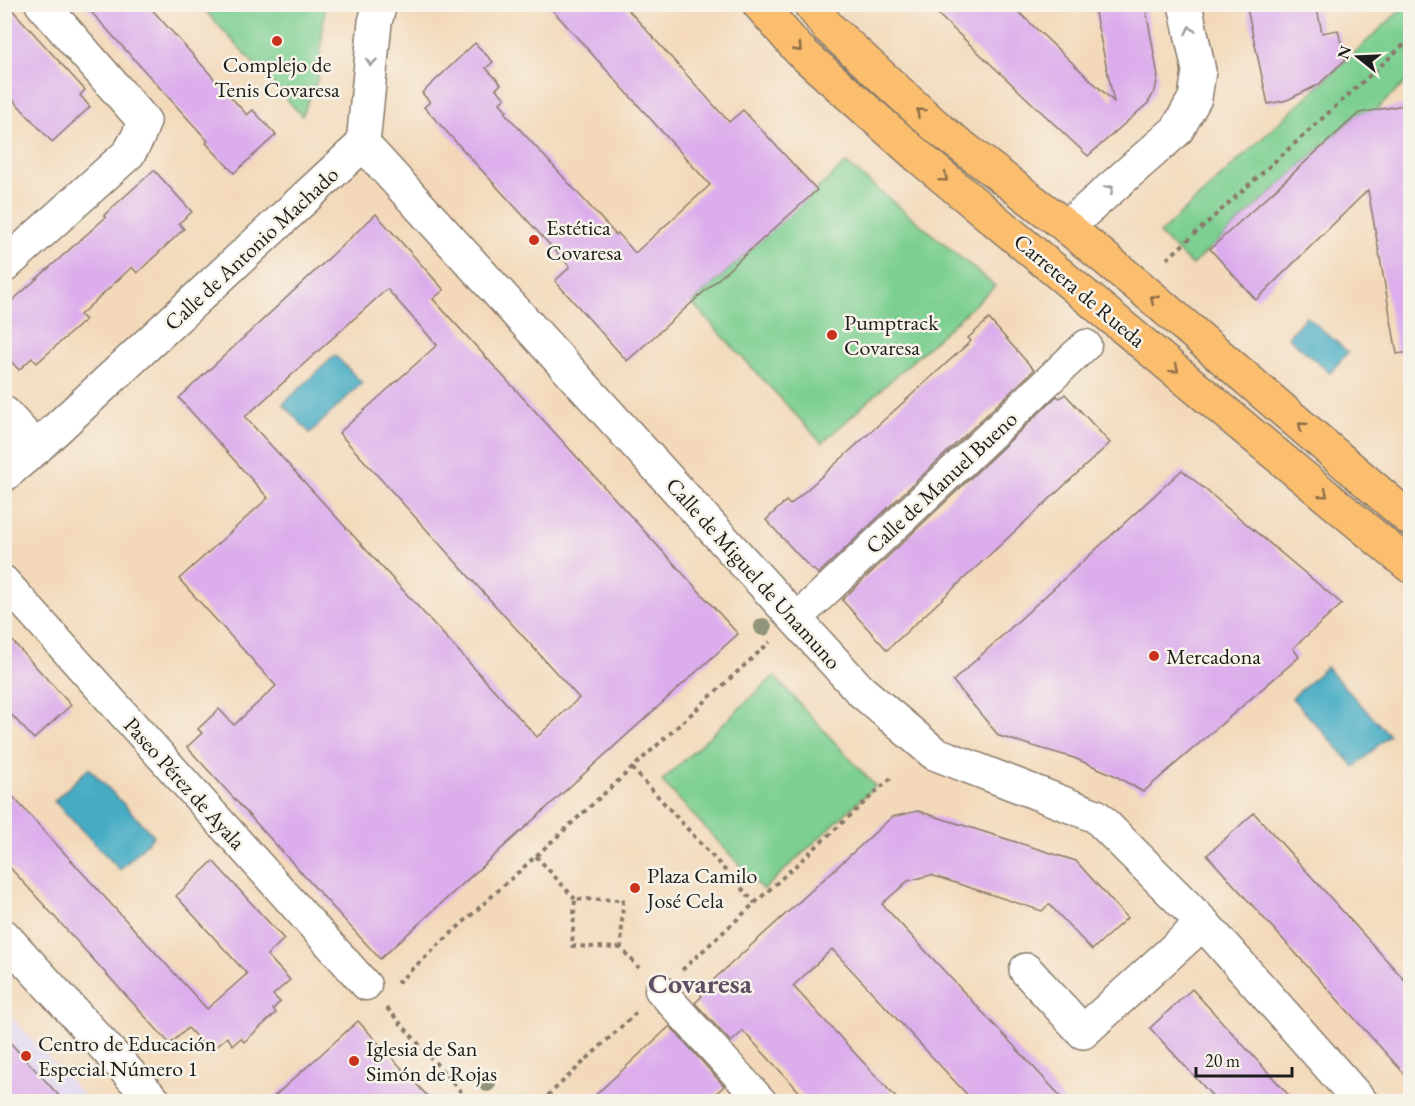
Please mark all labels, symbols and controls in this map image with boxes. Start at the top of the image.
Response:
one-way arrow [1184,25,1197,35]
north arrow [1328,27,1388,87]
marker: Complejo de Tenis Covaresa [270,34,284,48]
one-way arrow [791,42,802,52]
text: N [1332,43,1356,62]
place label: Complejo de Tenis Covaresa [214,50,340,104]
one-way arrow [365,57,378,66]
one-way arrow [917,108,927,119]
street label: Calle de Antonio Machado [158,160,345,337]
one-way arrow [937,170,948,181]
one-way arrow [1104,185,1115,196]
place label: Estética Covaresa [546,213,622,267]
street label: Carretera de Rueda [1008,227,1152,354]
marker: Estética Covaresa [527,233,541,247]
one-way arrow [1150,296,1161,307]
place label: Pumptrack Covaresa [844,308,939,362]
marker: Pumptrack Covaresa [825,328,839,342]
one-way arrow [1168,362,1179,373]
street label: Calle de Manuel Bueno [859,404,1023,560]
one-way arrow [1298,423,1309,434]
street label: Calle de Miguel de Unamuno [660,471,848,676]
one-way arrow [1317,487,1328,498]
place label: Mercadona [1166,642,1261,671]
marker: Mercadona [1147,649,1161,663]
street label: Paseo Pérez de Ayala [117,711,252,856]
place label: Plaza Camilo José Cela [645,861,757,915]
marker: Plaza Camilo José Cela [628,881,642,895]
district label: Covaresa [648,965,753,1001]
place label: Centro de Educación Especial Número 1 [38,1029,217,1083]
place label: Iglesia de San Simón de Rojas [366,1034,497,1088]
scale bar [1196,1040,1292,1078]
marker: Centro de Educación Especial Número 1 [19,1049,33,1063]
text: 20 m [1205,1049,1240,1072]
marker: Iglesia de San Simón de Rojas [347,1054,361,1068]

